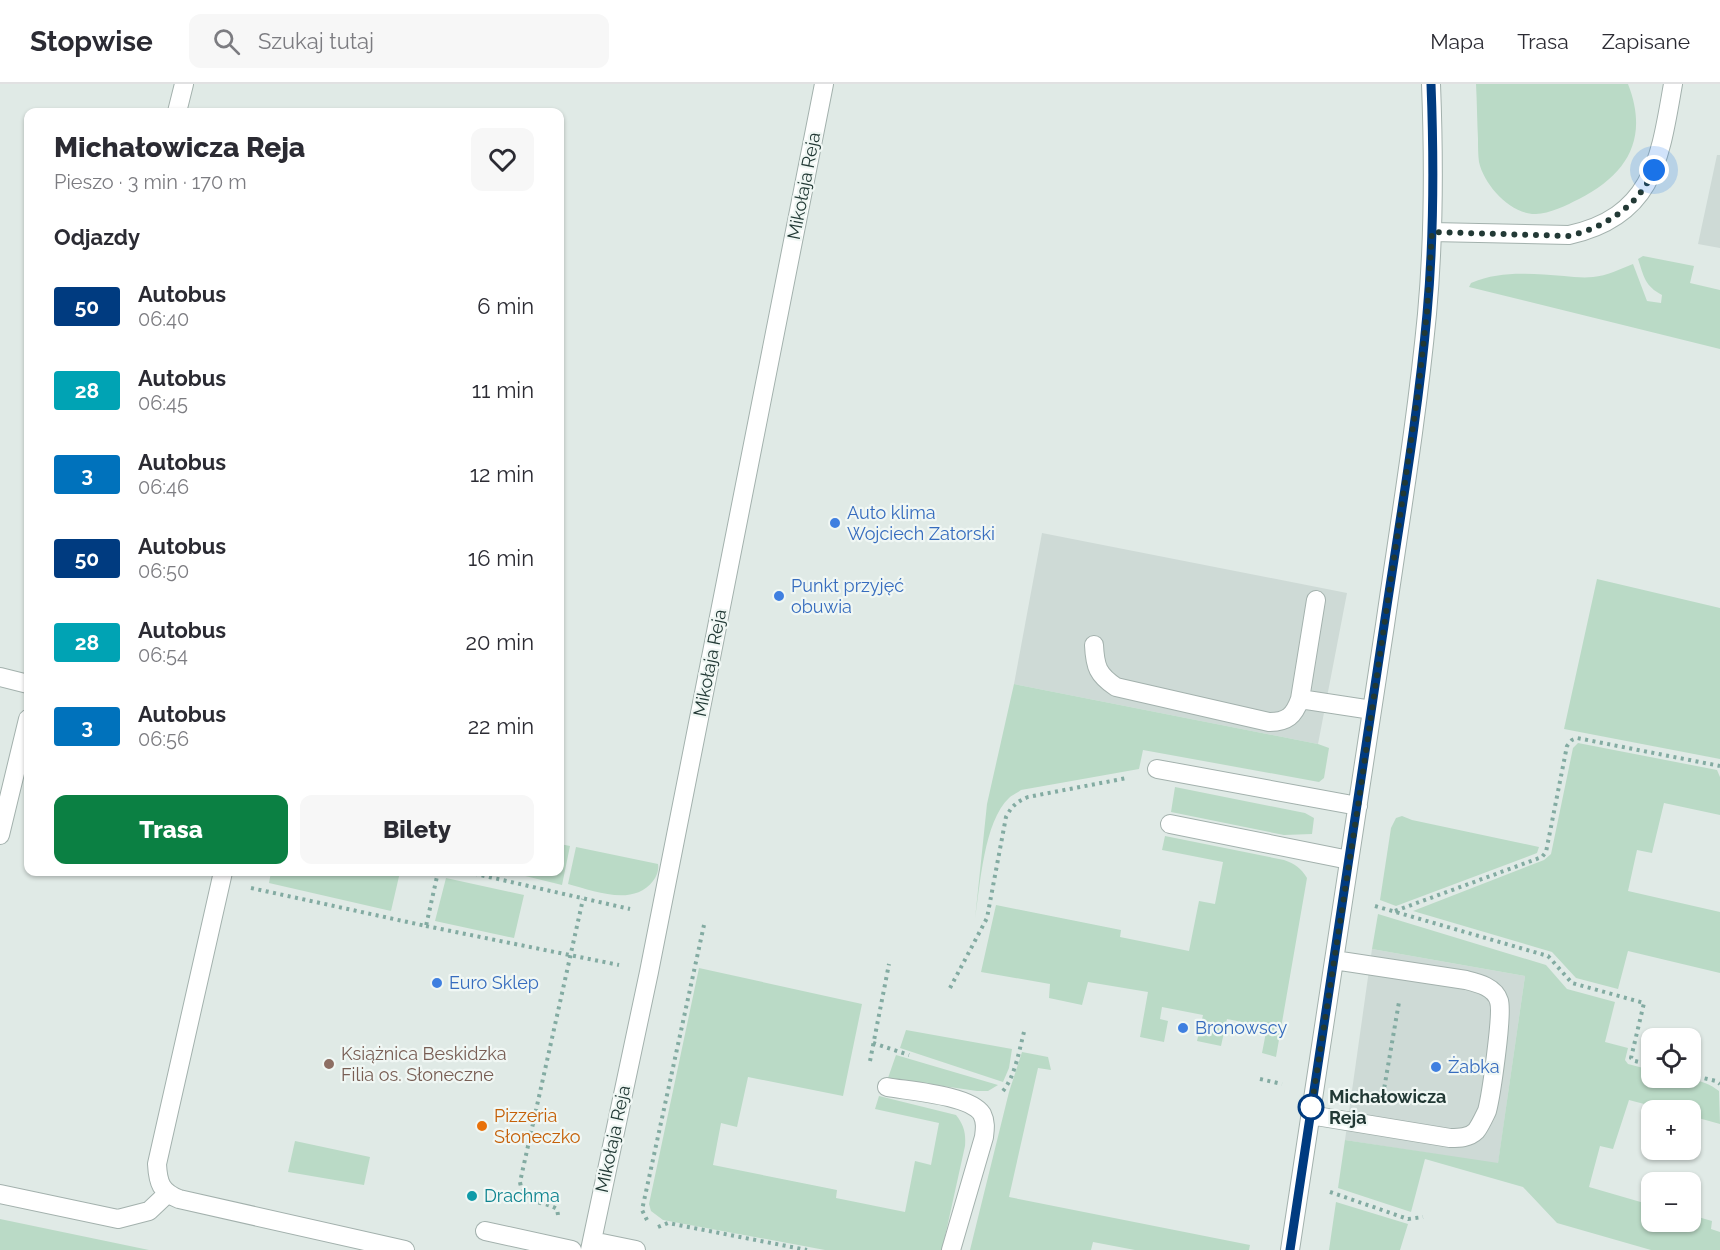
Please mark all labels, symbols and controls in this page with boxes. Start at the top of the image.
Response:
search box [189,14,609,68]
text: Stopwise [30,25,153,58]
icon: search [210,25,243,58]
text: Szukaj tutaj [258,28,374,54]
text: Mapa [1430,29,1484,54]
text: Trasa [1517,29,1569,54]
text: Zapisane [1602,29,1690,54]
button: heart [471,128,534,191]
street label: Mikołaja Reja [783,130,824,241]
text: Michałowicza Reja [54,131,305,164]
your location [1639,155,1669,185]
text: Pieszo · 3 min · 170 m [54,170,247,194]
text: Odjazdy [54,224,140,250]
text: Autobus [138,281,226,307]
text: 6 min [477,293,534,319]
text: 50 [75,294,99,319]
text: 06:40 [138,307,189,331]
text: Autobus [138,365,226,391]
text: 11 min [472,377,534,403]
text: 28 [75,378,99,403]
text: 06:45 [138,391,188,415]
text: Autobus [138,449,226,475]
text: 12 min [470,461,534,487]
text: 3 [81,462,93,487]
text: 06:46 [138,475,189,499]
place label: Auto klima Wojciech Zatorski [847,502,995,544]
marker: Auto klima Wojciech Zatorski [828,516,842,530]
text: Autobus [138,533,226,559]
text: 16 min [468,545,534,571]
text: 50 [75,546,99,571]
text: 06:50 [138,559,189,583]
place label: Punkt przyjęć obuwia [791,575,904,617]
marker: Punkt przyjęć obuwia [772,589,786,603]
street label: Mikołaja Reja [689,607,730,718]
text: Autobus [138,617,226,643]
text: 20 min [466,629,534,655]
text: 28 [75,630,99,655]
text: 06:54 [138,643,188,667]
text: Autobus [138,701,226,727]
text: 22 min [468,713,534,739]
text: 3 [81,714,93,739]
text: 06:56 [138,727,189,751]
button: Trasa [54,795,288,864]
button: Bilety [300,795,534,864]
place label: Euro Sklep [449,972,539,993]
marker: Euro Sklep [430,976,444,990]
place label: Bronowscy [1195,1017,1287,1038]
marker: Bronowscy [1176,1021,1190,1035]
map controls [1641,1028,1701,1232]
button: locate [1641,1028,1701,1088]
place label: Książnica Beskidzka Filia os. Słoneczne [341,1043,507,1085]
place label: Żabka [1448,1056,1500,1077]
marker: Książnica Beskidzka Filia os. Słoneczne [322,1057,336,1071]
marker: Żabka [1429,1060,1443,1074]
street label: Mikołaja Reja [591,1083,634,1194]
place label: Michałowicza Reja [1329,1086,1446,1128]
marker: Michałowicza Reja [1298,1094,1324,1120]
button: + [1641,1100,1701,1160]
place label: Pizzeria Słoneczko [494,1105,581,1147]
marker: Pizzeria Słoneczko [475,1119,489,1133]
button: − [1641,1172,1701,1232]
place label: Drachma [484,1185,560,1206]
marker: Drachma [465,1189,479,1203]

